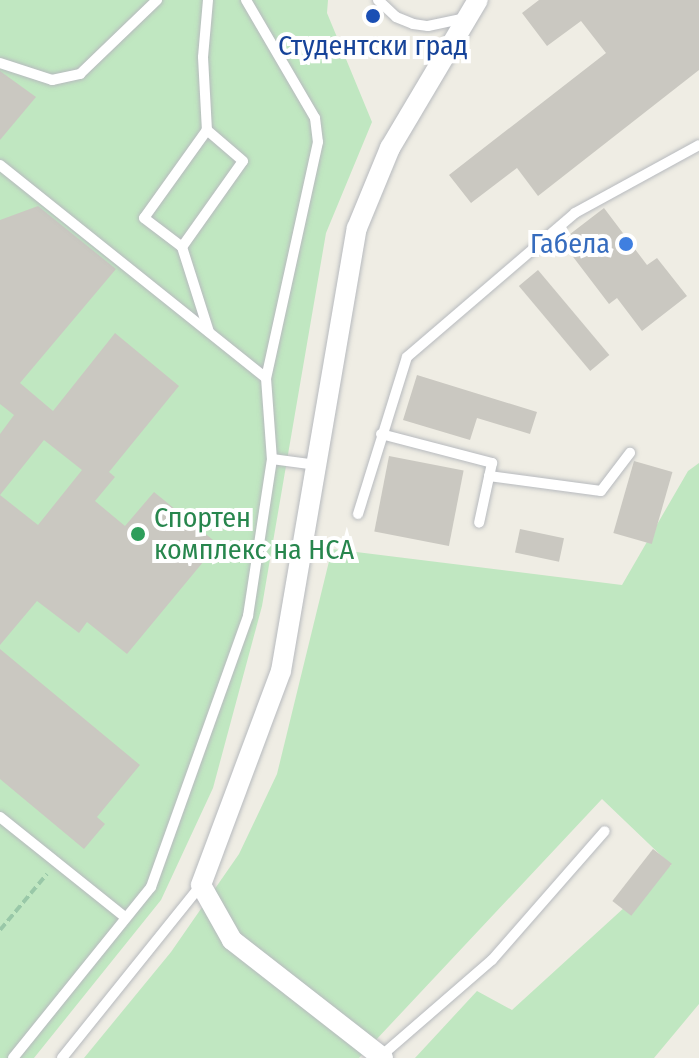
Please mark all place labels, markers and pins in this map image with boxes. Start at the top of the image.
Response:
marker: Студентски град [364,7,382,25]
place label: Студентски град [278,29,468,63]
place label: Габела [530,227,610,261]
marker: Габела [617,235,635,253]
place label: Спортен комплекс на НСА [154,501,354,567]
marker: Спортен комплекс на НСА [129,525,147,543]

